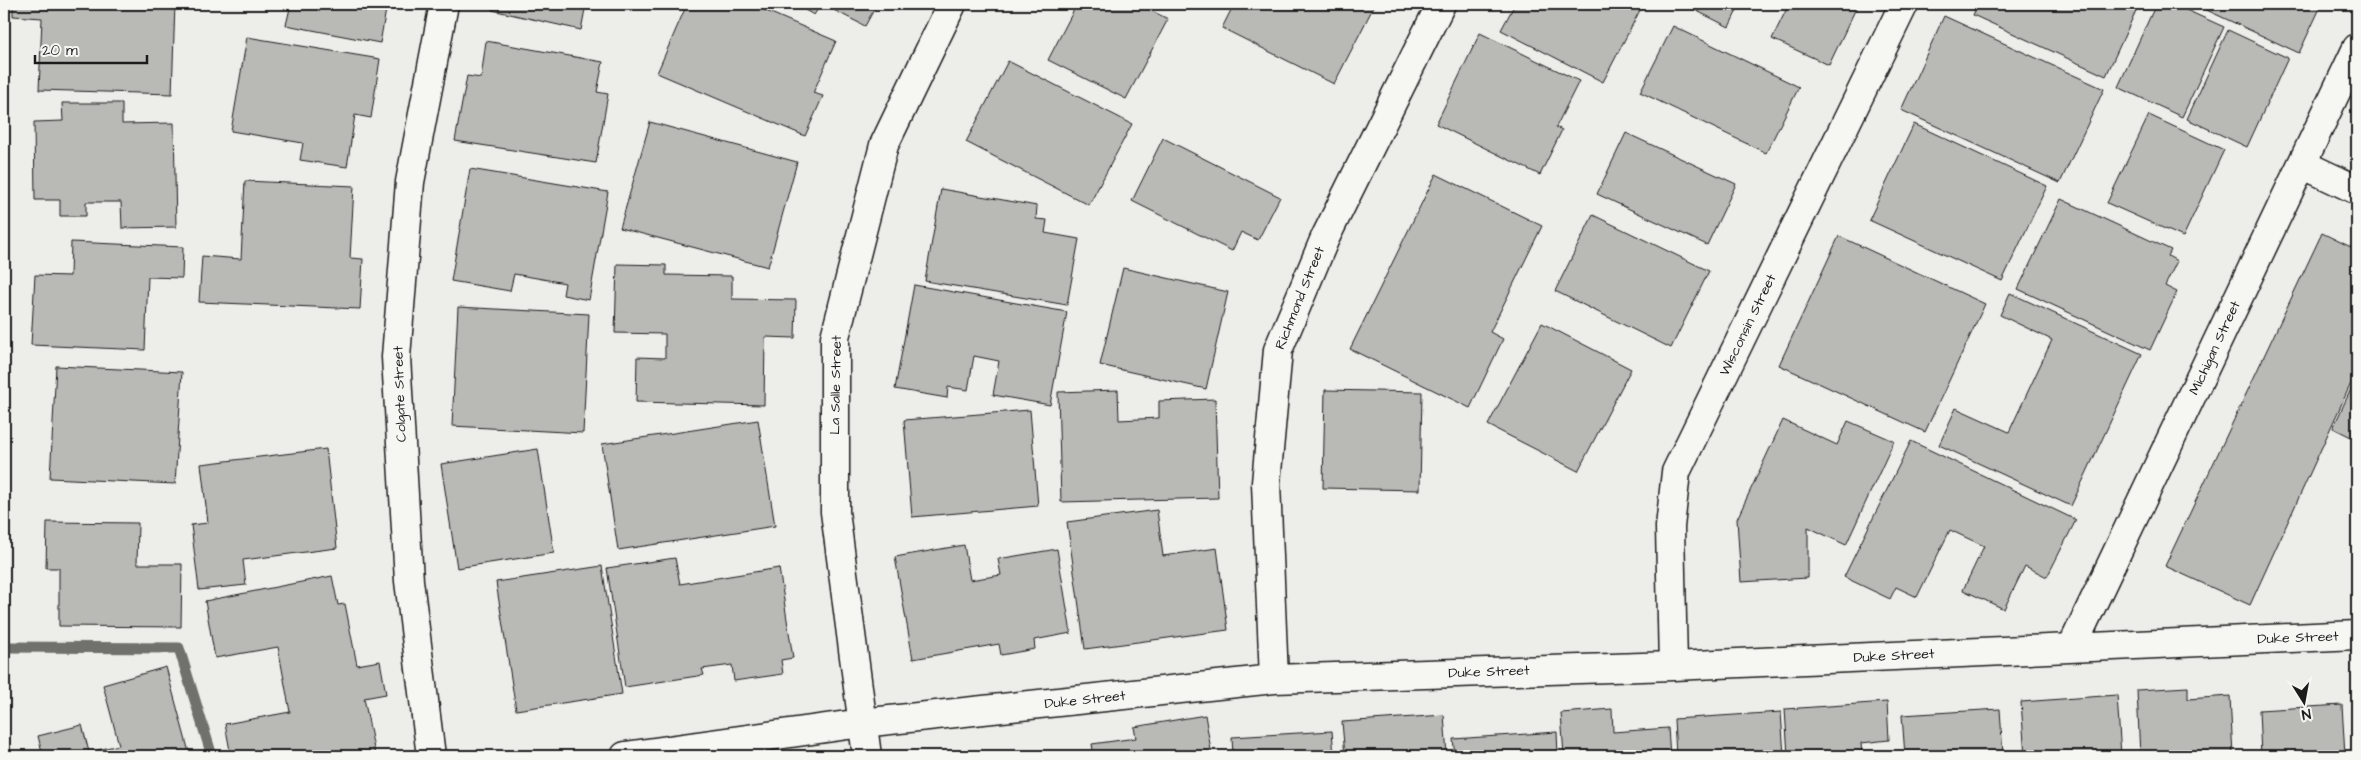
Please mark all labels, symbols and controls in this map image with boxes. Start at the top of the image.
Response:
scale bar [35,32,148,64]
text: 20 m [42,40,78,61]
street label: Richmond Street [1270,243,1330,353]
street label: Wisconsin Street [1715,270,1781,379]
street label: Michigan Street [2184,297,2246,398]
street label: La Salle Street [825,335,847,435]
street label: Colgate Street [388,345,412,442]
street label: Duke Street [2257,627,2339,649]
street label: Duke Street [1853,644,1935,668]
street label: Duke Street [1448,661,1530,683]
north arrow [2278,678,2328,728]
street label: Duke Street [1044,686,1127,714]
text: N [2300,703,2313,724]

